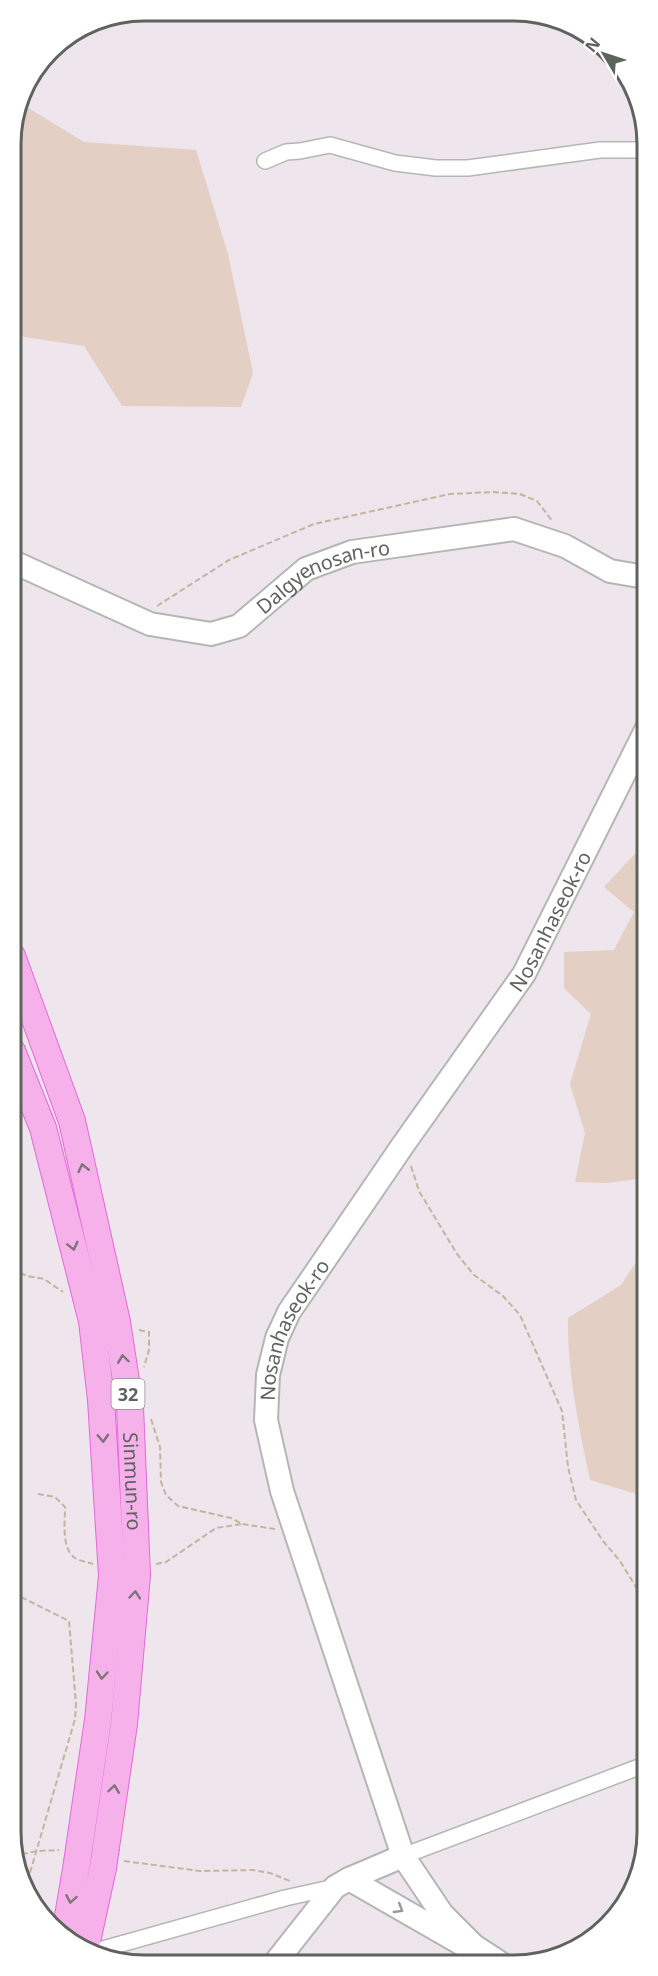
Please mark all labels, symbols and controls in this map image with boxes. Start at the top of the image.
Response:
north arrow [574,24,634,84]
text: N [580,33,605,57]
street label: Dalgyenosan-ro [250,533,391,619]
street label: Nosanhaseok-ro [503,846,597,997]
one-way arrow [77,1164,90,1174]
one-way arrow [66,1241,79,1251]
street label: Nosanhaseok-ro [253,1253,335,1401]
one-way arrow [117,1354,130,1364]
road number: 32 [112,1379,144,1409]
street label: Sinmun-ro [118,1432,149,1531]
one-way arrow [97,1434,110,1443]
one-way arrow [128,1591,141,1600]
one-way arrow [96,1670,109,1679]
one-way arrow [108,1785,120,1794]
one-way arrow [65,1893,78,1903]
one-way arrow [393,1901,403,1913]

